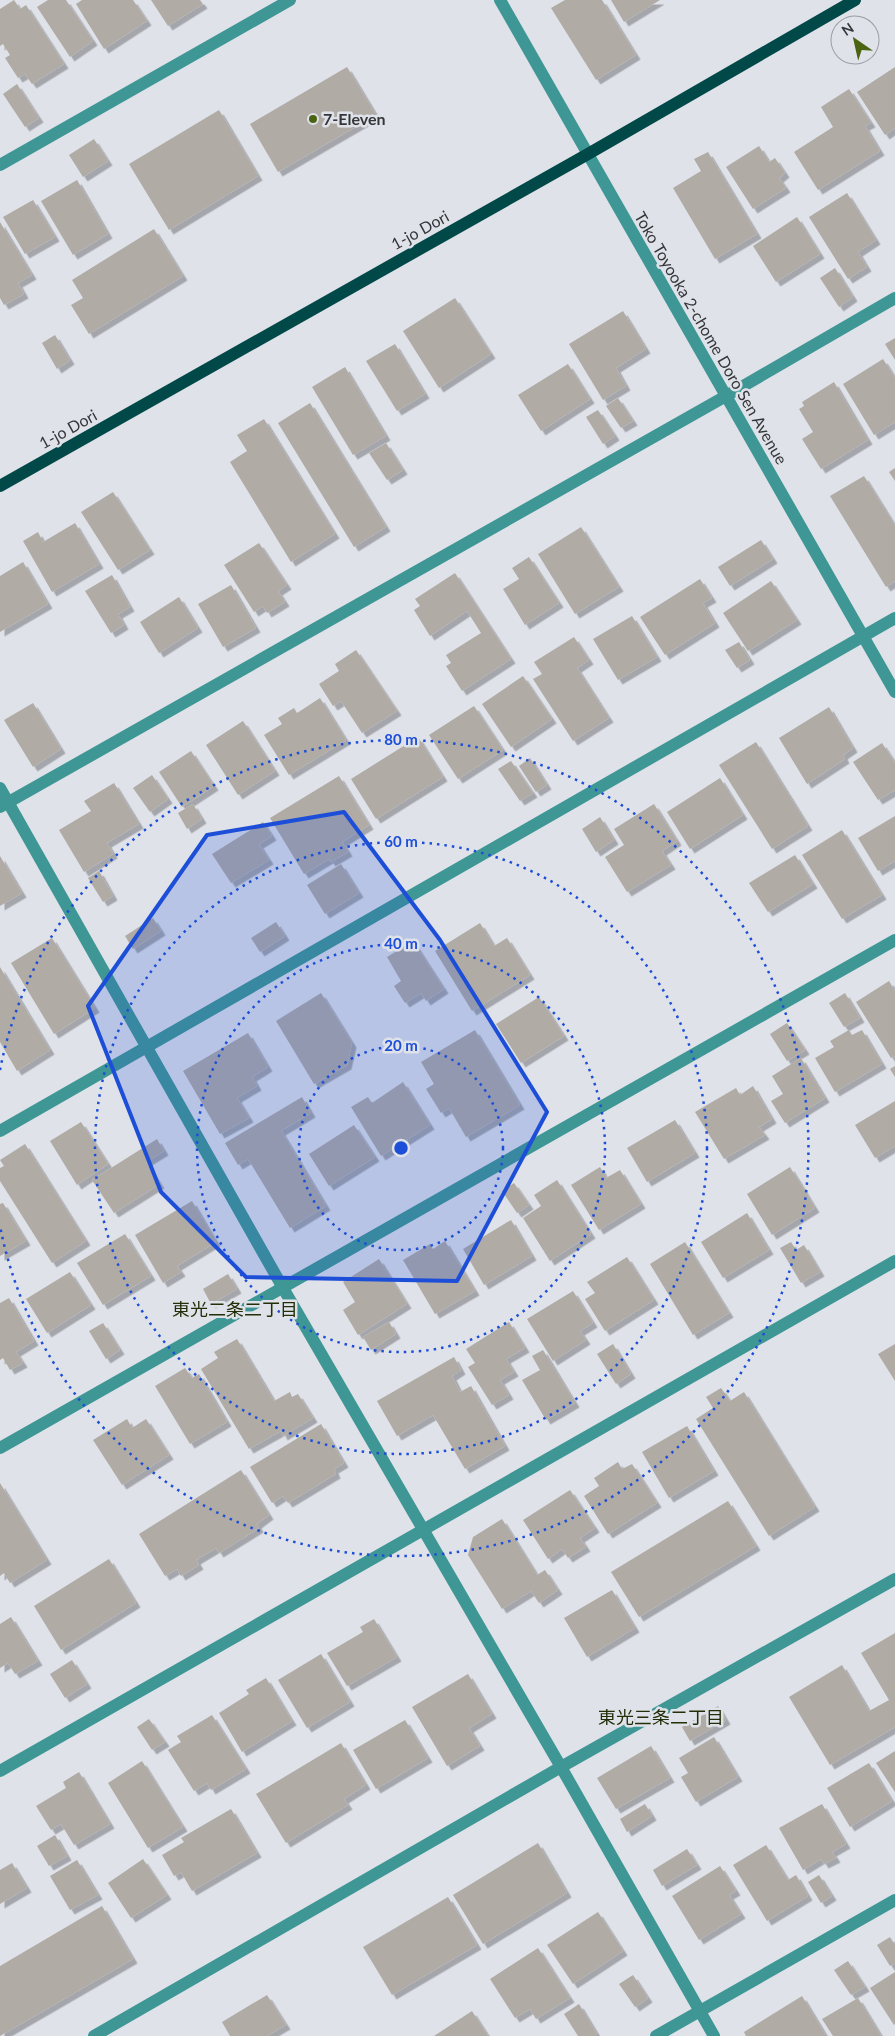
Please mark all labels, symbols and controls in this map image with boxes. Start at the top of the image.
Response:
north arrow [830,15,880,65]
text: N [838,19,857,39]
place label: 7-Eleven [323,109,386,128]
marker: 7-Eleven [307,113,319,125]
street label: 1-jo Dori [388,206,452,253]
street label: Toko Toyooka 2-chome Doro Sen Avenue [631,208,792,467]
street label: 1-jo Dori [36,405,100,452]
text: 80 m [384,730,418,748]
text: 60 m [384,832,418,850]
text: 40 m [384,934,418,952]
text: 20 m [384,1036,418,1054]
centre of rings [392,1139,410,1157]
district label: 東光二条二丁目 [172,1298,298,1320]
district label: 東光三条二丁目 [598,1706,724,1728]

